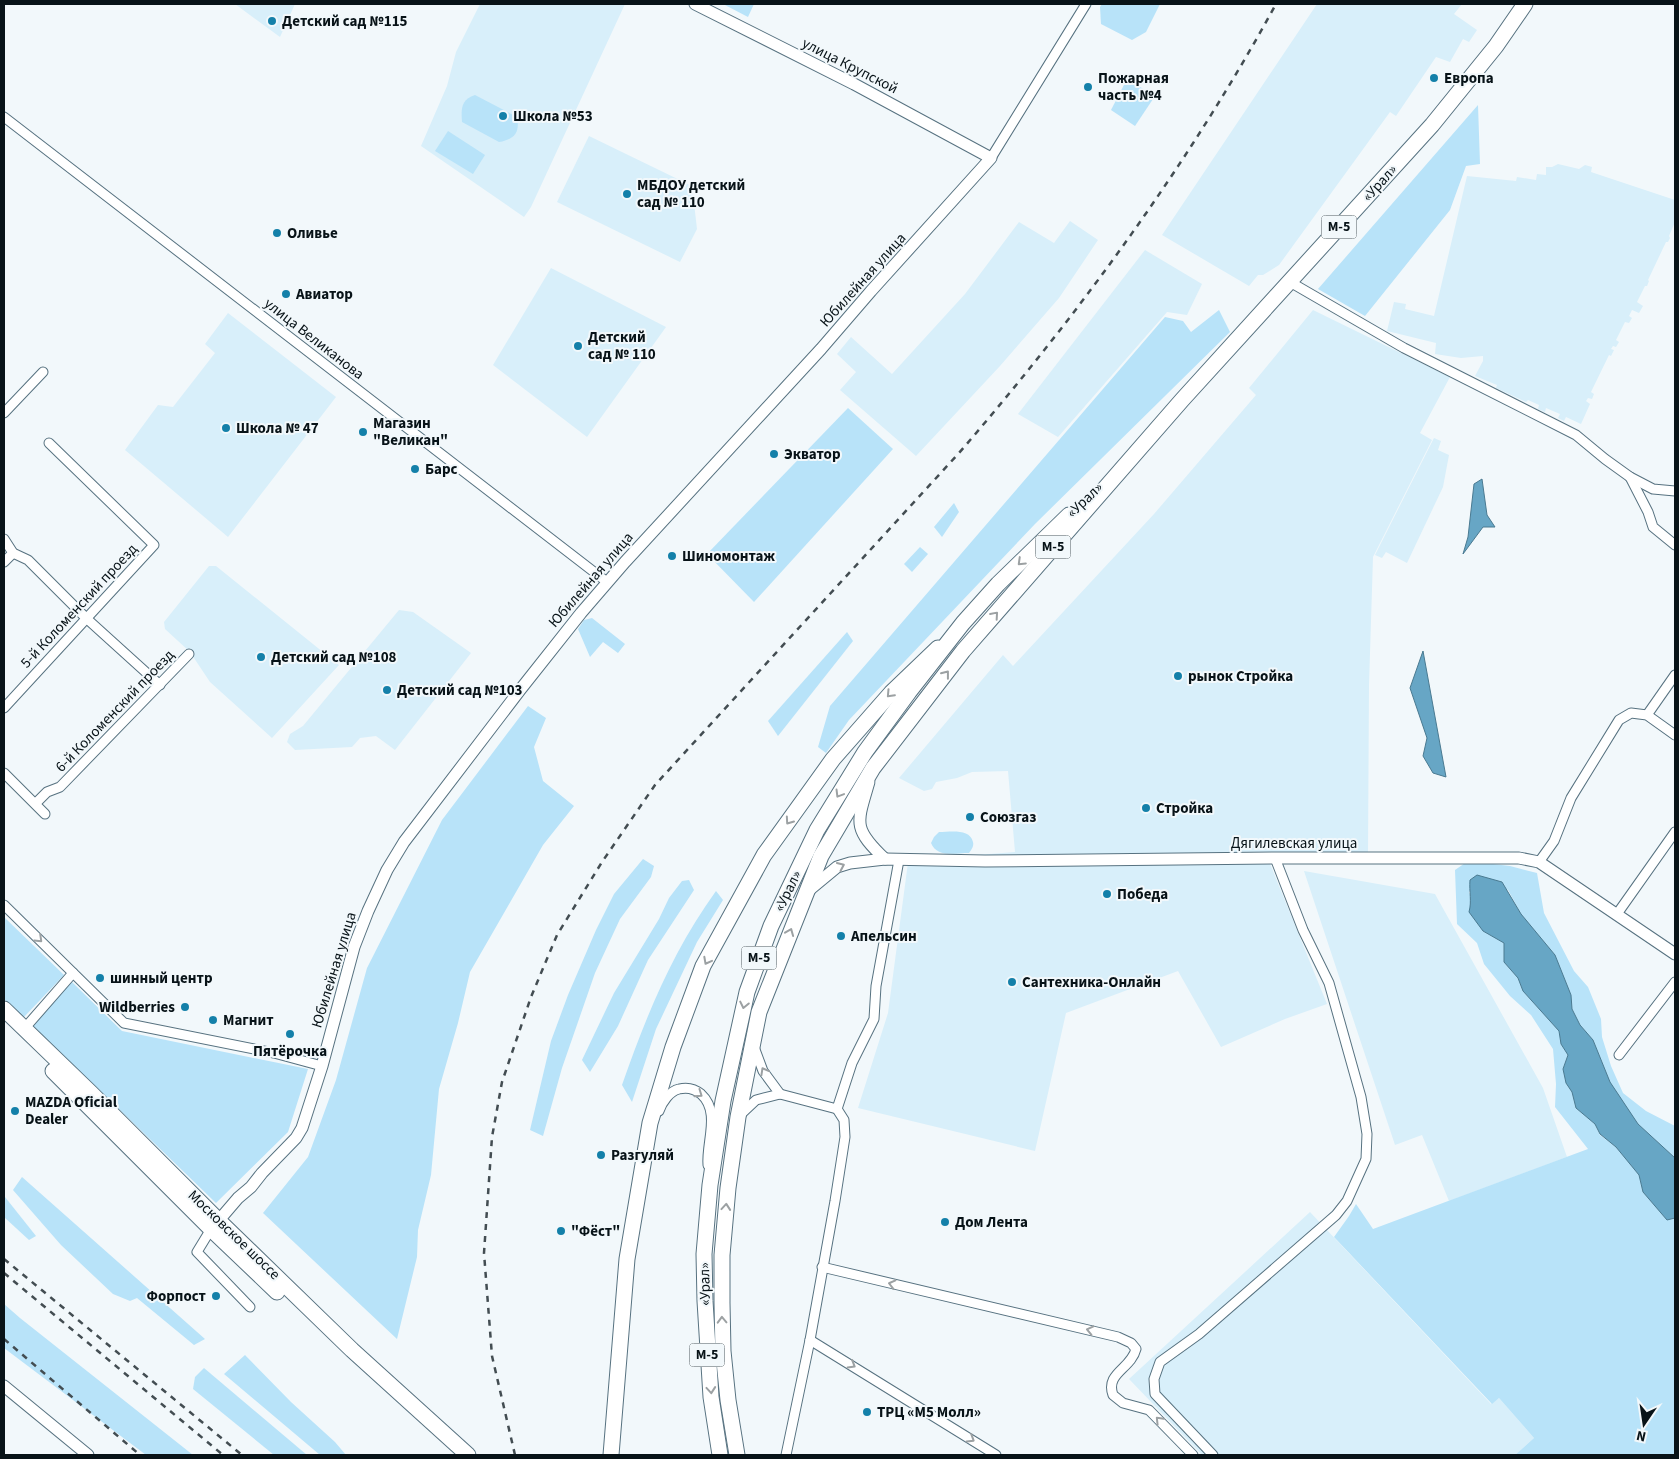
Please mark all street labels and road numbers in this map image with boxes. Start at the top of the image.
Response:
street label: улица Крупской [798,33,902,99]
street label: «Урал» [1358,160,1402,206]
road number: М-5 [1322,216,1356,238]
street label: Юбилейная улица [815,228,911,332]
street label: улица Великанова [260,293,368,385]
street label: «Урал» [1062,477,1108,523]
street label: Юбилейная улица [544,528,638,632]
road number: М-5 [1036,536,1070,558]
street label: 5-й Коломенский проезд [16,539,142,673]
street label: 6-й Коломенский проезд [51,645,179,777]
street label: Дягилевская улица [1231,833,1357,854]
street label: «Урал» [769,867,807,915]
street label: Юбилейная улица [306,909,362,1031]
road number: М-5 [742,946,776,970]
street label: Московское шоссе [183,1185,285,1285]
street label: «Урал» [694,1262,716,1306]
road number: М-5 [690,1344,724,1366]

